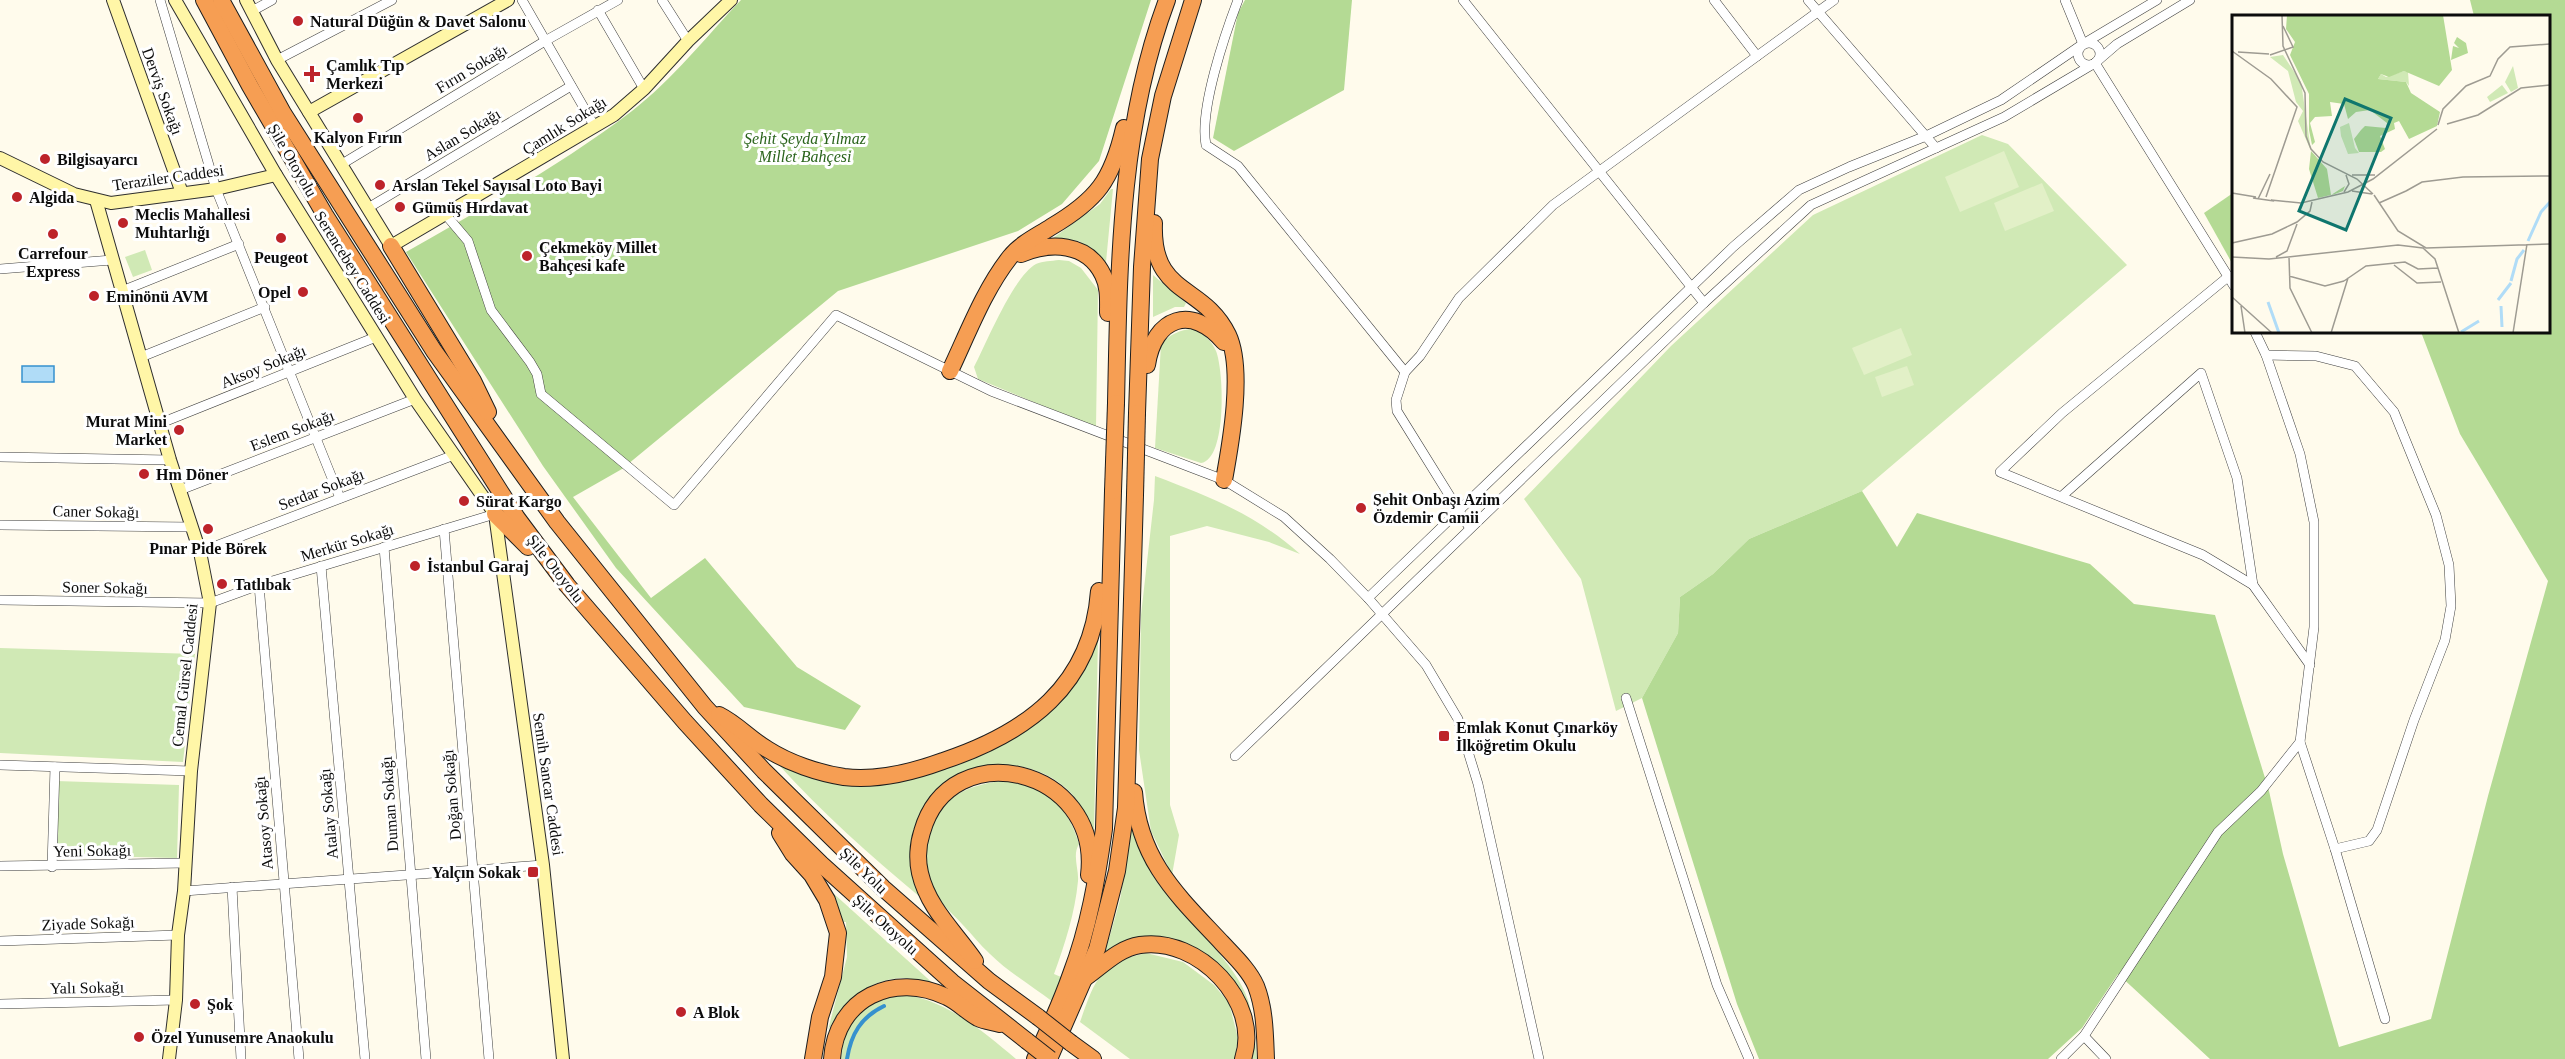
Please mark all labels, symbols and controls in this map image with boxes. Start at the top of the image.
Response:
place label: Natural Düğün & Davet Salonu [310,13,526,31]
marker: Natural Düğün & Davet Salonu [291,14,305,28]
inset map [2232,15,2550,333]
street label: Fırın Sokağı [433,40,511,97]
street label: Derviş Sokağı [138,45,186,138]
place label: Çamlık Tıp Merkezi [326,57,405,92]
marker: Çamlık Tıp Merkezi [303,65,321,83]
street label: Çamlık Sokağı [519,93,610,159]
street label: Aslan Sokağı [421,105,504,165]
marker: Kalyon Fırın [351,111,365,125]
street label: Şile Otoyolu [264,121,320,200]
place label: Kalyon Fırın [314,129,402,147]
park label: Şehit Şeyda Yılmaz Millet Bahçesi [744,130,867,166]
place label: Bilgisayarcı [57,151,138,169]
marker: Bilgisayarcı [38,152,52,166]
street label: Teraziler Caddesi [111,161,225,194]
place label: Arslan Tekel Sayısal Loto Bayi [392,177,602,195]
marker: Arslan Tekel Sayısal Loto Bayi [373,178,387,192]
place label: Algida [29,189,74,207]
marker: Algida [10,190,24,204]
place label: Gümüş Hırdavat [412,199,529,217]
marker: Gümüş Hırdavat [393,200,407,214]
place label: Meclis Mahallesi Muhtarlığı [135,206,251,242]
street label: Serencebey Caddesi [310,208,394,328]
marker: Meclis Mahallesi Muhtarlığı [116,216,130,230]
marker: Carrefour Express [46,227,60,241]
marker: Peugeot [274,231,288,245]
place label: Çekmeköy Millet Bahçesi kafe [539,239,657,275]
place label: Carrefour Express [18,245,88,281]
place label: Peugeot [254,249,309,267]
marker: Çekmeköy Millet Bahçesi kafe [520,249,534,263]
place label: Opel [258,284,292,302]
marker: Opel [296,285,310,299]
place label: Eminönü AVM [106,288,208,305]
marker: Eminönü AVM [87,289,101,303]
street label: Aksoy Sokağı [218,341,309,392]
street label: Eslem Sokağı [248,406,337,455]
place label: Murat Mini Market [86,413,168,448]
marker: Murat Mini Market [172,423,186,437]
street label: Serdar Sokağı [276,465,367,514]
place label: Hm Döner [156,466,228,483]
marker: Hm Döner [137,467,151,481]
place label: Şehit Onbaşı Azim Özdemir Camii [1373,491,1501,526]
place label: Sürat Kargo [476,493,562,511]
marker: Sürat Kargo [457,494,471,508]
marker: Şehit Onbaşı Azim Özdemir Camii [1354,501,1368,515]
street label: Caner Sokağı [53,502,140,522]
street label: Merkür Sokağı [299,520,397,566]
marker: Pınar Pide Börek [201,522,215,536]
street label: Şile Otoyolu [523,531,587,606]
place label: Pınar Pide Börek [149,540,267,557]
place label: İstanbul Garaj [427,557,529,576]
marker: İstanbul Garaj [408,559,422,573]
place label: Tatlıbak [234,576,291,593]
marker: Tatlıbak [215,577,229,591]
street label: Soner Sokağı [62,578,149,598]
street label: Cemal Gürsel Caddesi [169,602,201,748]
street label: Semih Sancar Caddesi [530,712,567,857]
place label: Emlak Konut Çınarköy İlköğretim Okulu [1456,719,1618,755]
marker: Emlak Konut Çınarköy İlköğretim Okulu [1437,729,1451,743]
street label: Doğan Sokağı [439,748,465,841]
street label: Duman Sokağı [378,755,402,852]
street label: Atalay Sokağı [316,767,342,860]
street label: Atasoy Sokağı [251,775,277,870]
street label: Yeni Sokağı [53,841,132,861]
street label: Şile Yolu [836,844,891,898]
place label: Yalçın Sokak [432,864,521,882]
marker: Yalçın Sokak [526,865,540,879]
street label: Şile Otoyolu [849,891,922,959]
street label: Ziyade Sokağı [41,913,135,935]
street label: Yalı Sokağı [50,978,125,998]
place label: Şok [207,996,233,1014]
marker: Şok [188,997,202,1011]
place label: A Blok [693,1004,740,1021]
marker: A Blok [674,1005,688,1019]
place label: Özel Yunusemre Anaokulu [151,1029,334,1046]
marker: Özel Yunusemre Anaokulu [132,1030,146,1044]

